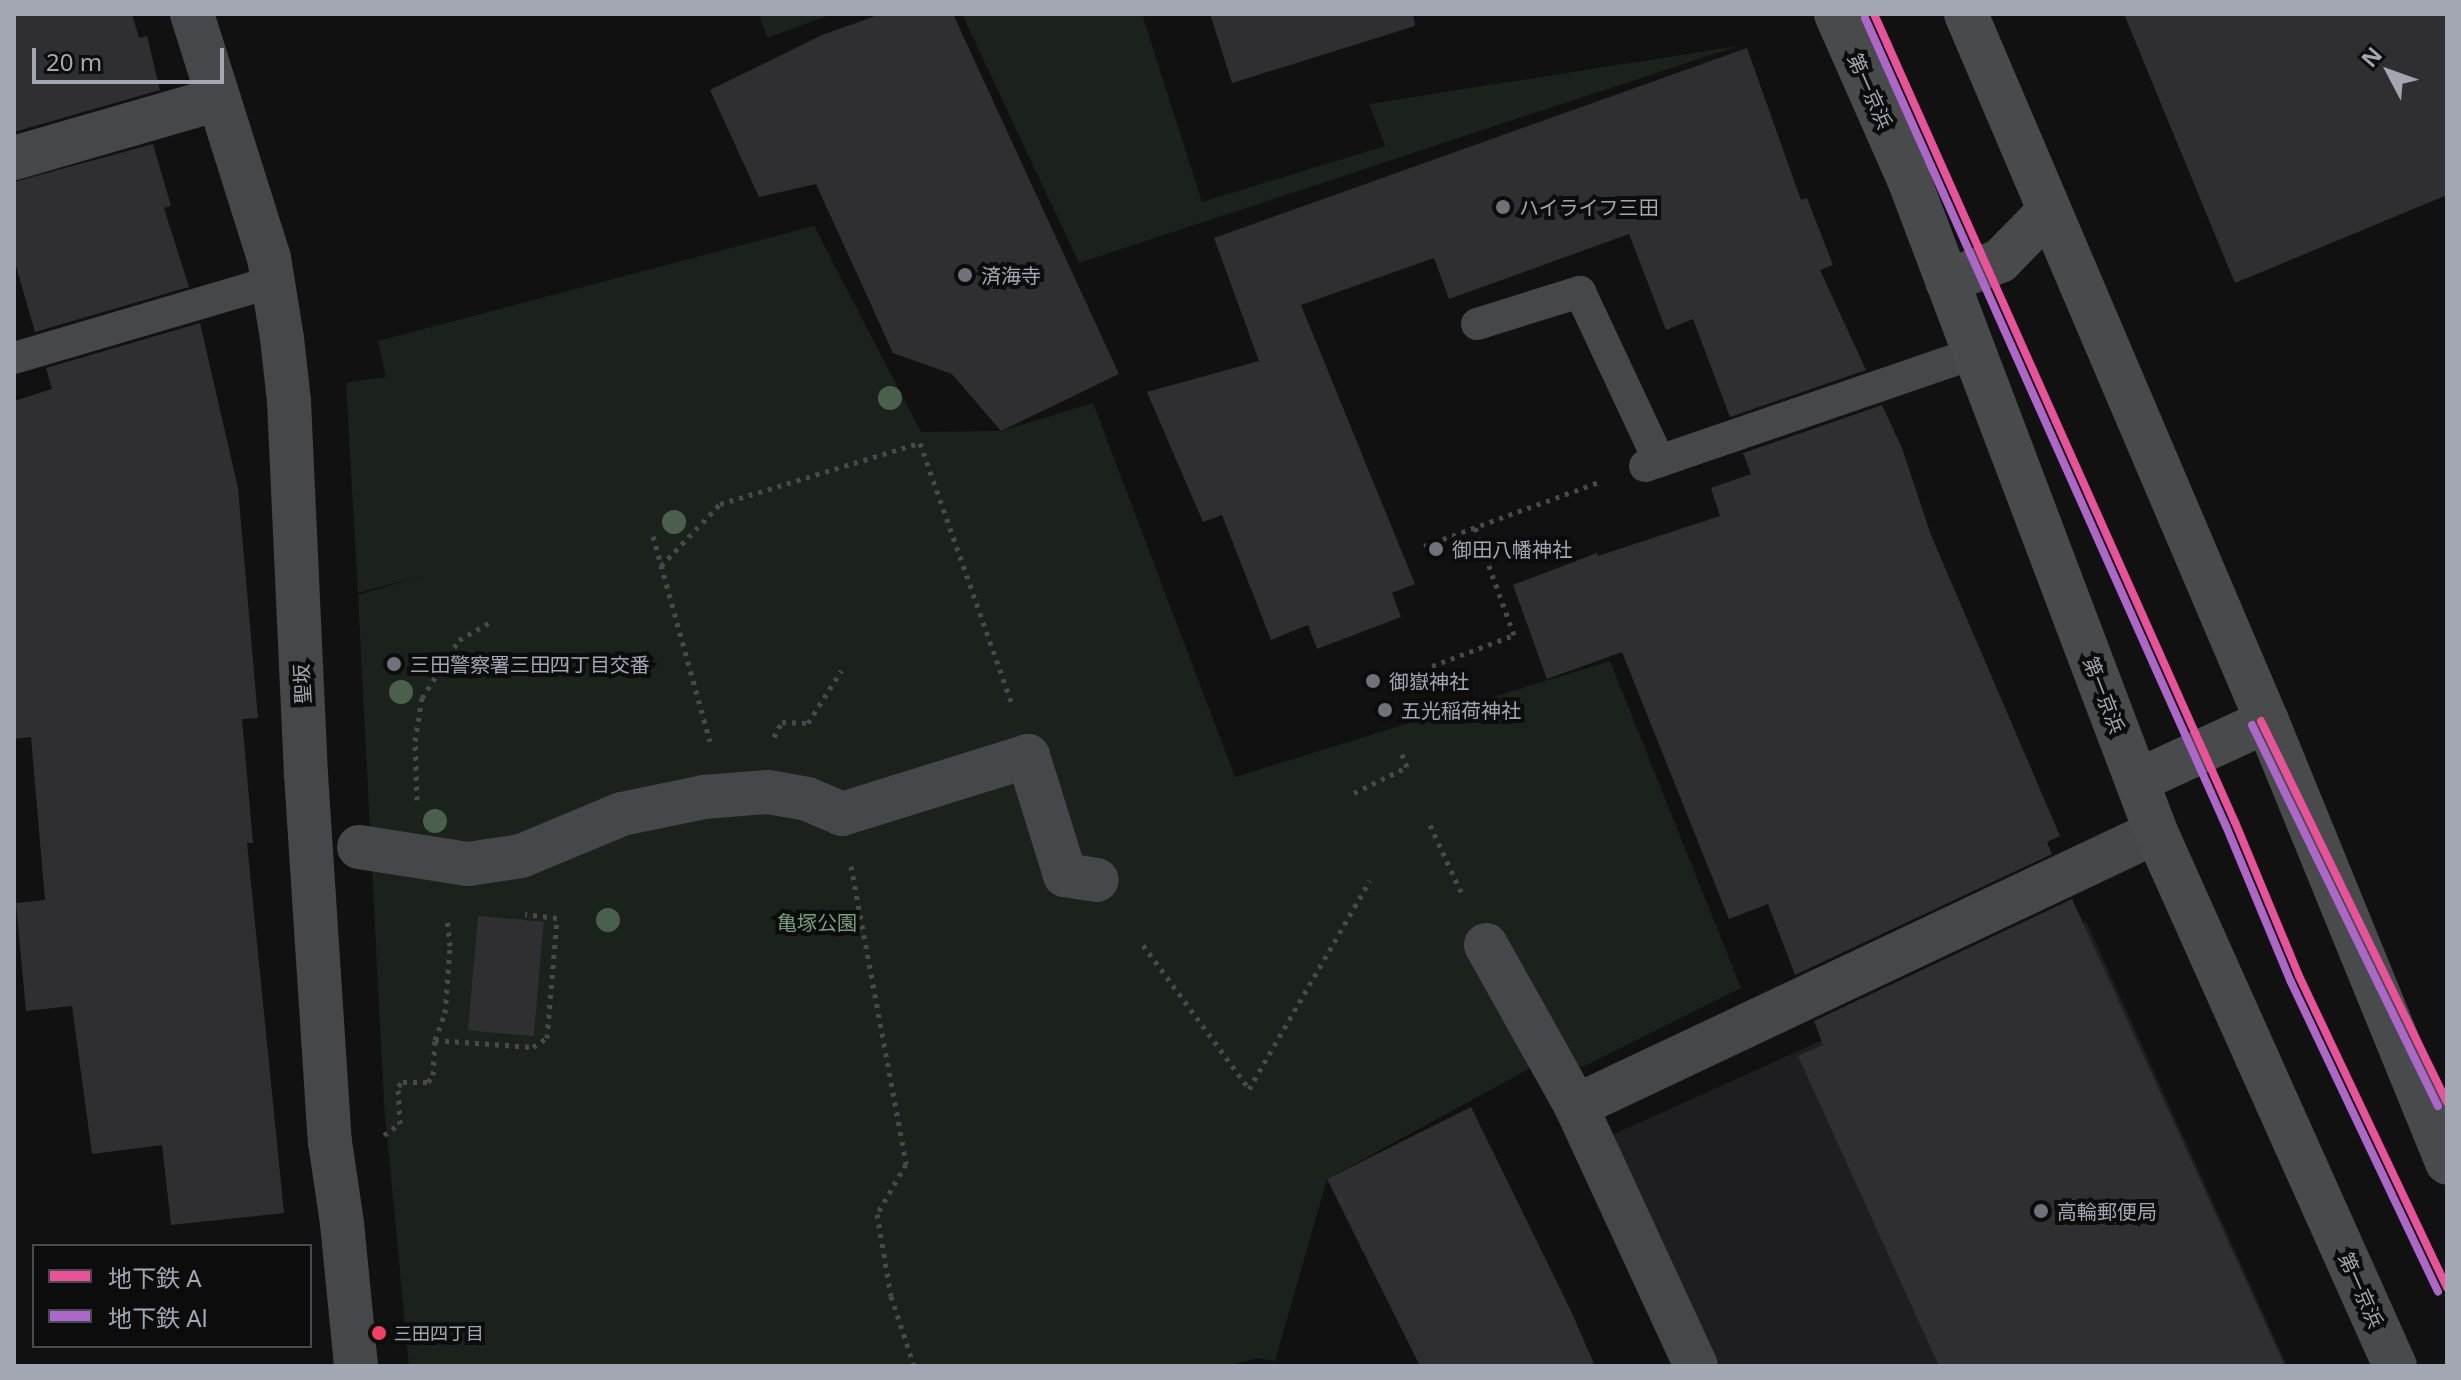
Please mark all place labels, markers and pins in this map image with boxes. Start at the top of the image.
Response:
place label: ハイライフ三田 [1519,195,1659,219]
marker: ハイライフ三田 [1494,198,1512,216]
place label: 済海寺 [981,263,1041,287]
marker: 済海寺 [956,266,974,284]
place label: 御田八幡神社 [1452,537,1572,561]
marker: 御田八幡神社 [1427,540,1445,558]
place label: 三田警察署三田四丁目交番 [410,652,650,676]
marker: 三田警察署三田四丁目交番 [385,655,403,673]
place label: 御嶽神社 [1389,669,1469,693]
marker: 御嶽神社 [1364,672,1382,690]
place label: 五光稲荷神社 [1401,698,1521,722]
marker: 五光稲荷神社 [1376,701,1394,719]
place label: 高輪郵便局 [2057,1199,2157,1223]
marker: 高輪郵便局 [2032,1202,2050,1220]
place label: 三田四丁目 [394,1322,484,1344]
marker: 三田四丁目 [371,1325,387,1341]

